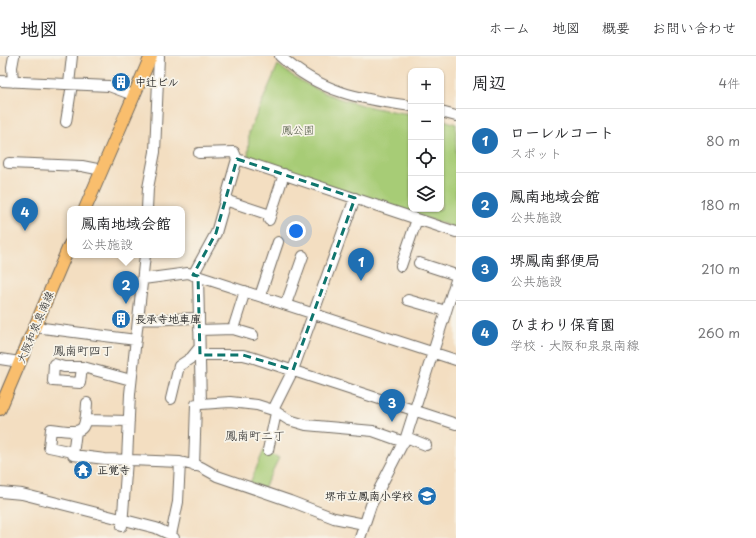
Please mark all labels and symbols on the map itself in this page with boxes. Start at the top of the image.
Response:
building icon: 中辻ビル [110,71,132,93]
place label: 中辻ビル [135,73,179,90]
park label: 鳳公園 [282,121,315,138]
pin: 4 [12,198,38,231]
your location [286,221,306,241]
pin: 1 [348,248,374,281]
pin: 2 [113,271,139,304]
street label: 大阪和泉泉南線 [12,288,57,366]
building icon: 長承寺地車庫 [110,308,132,330]
place label: 長承寺地車庫 [135,310,201,327]
district label: 鳳南町四丁 [53,341,113,359]
pin: 3 [379,389,405,422]
district label: 鳳南町二丁 [225,426,285,444]
temple icon: 正覚寺 [72,459,94,481]
place label: 正覚寺 [97,461,130,478]
school or university icon: 堺市立鳳南小学校 [416,485,438,507]
place label: 堺市立鳳南小学校 [325,487,413,504]

